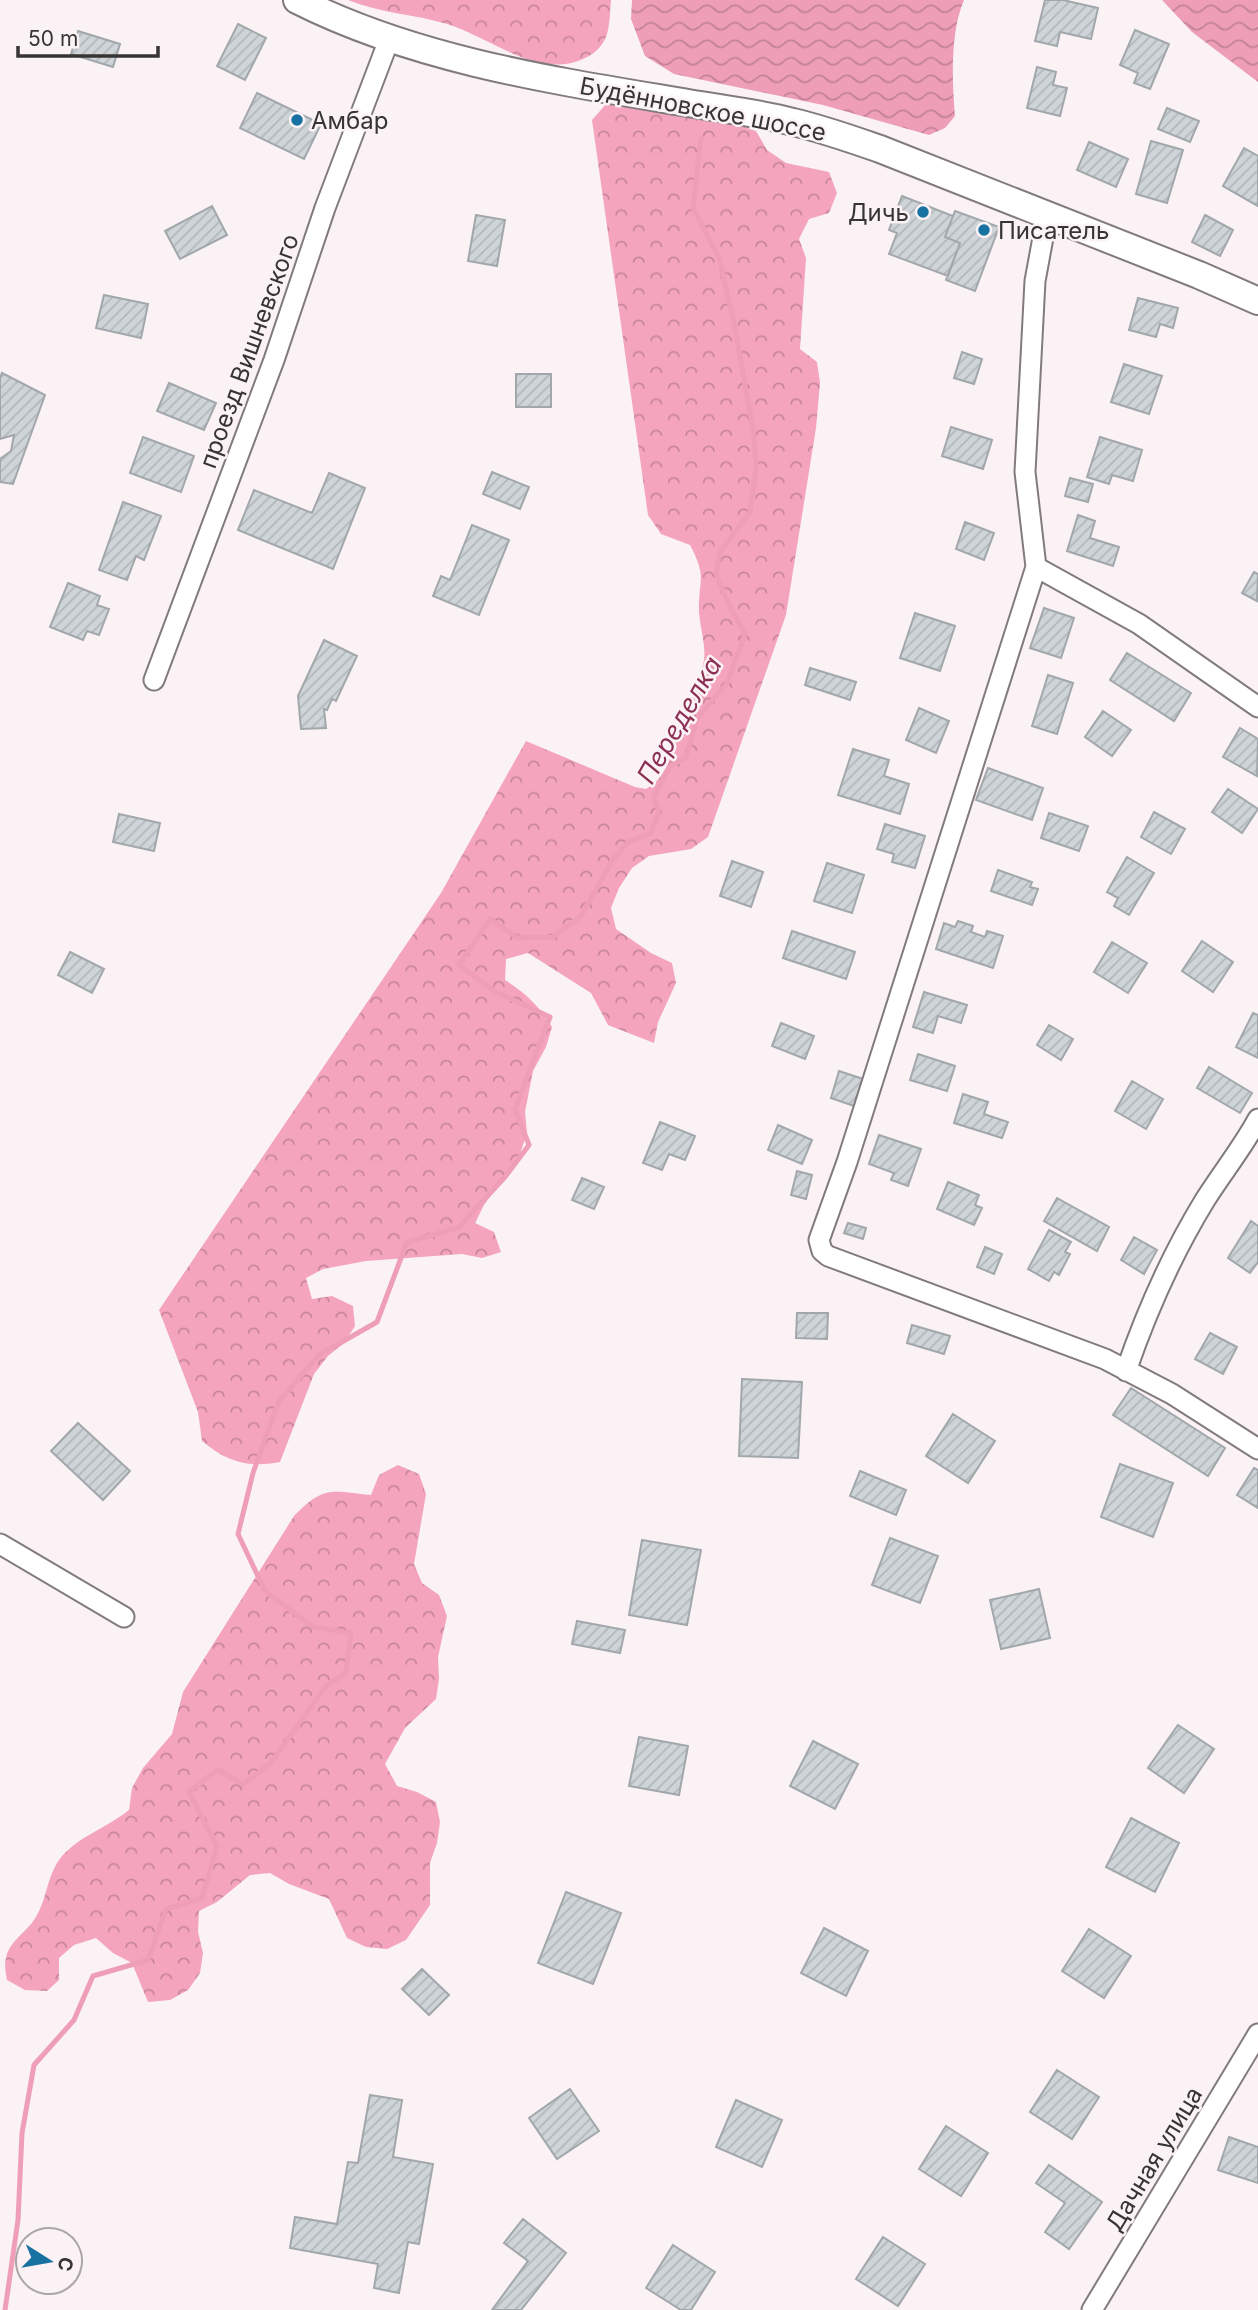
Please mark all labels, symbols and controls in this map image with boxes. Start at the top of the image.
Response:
scale bar [18,14,158,58]
text: 50 m [28,26,78,51]
street label: Будённовское шоссе [577,71,829,147]
place label: Амбар [311,106,388,135]
marker: Амбар [289,112,305,128]
place label: Дичь [848,198,909,227]
marker: Дичь [915,204,931,220]
place label: Писатель [998,216,1109,245]
marker: Писатель [976,222,992,238]
street label: проезд Вишневского [193,230,305,472]
water label: Переделка [630,651,728,789]
street label: Дачная улица [1100,2082,1208,2236]
north arrow [14,2226,84,2296]
text: С [53,2255,78,2273]

